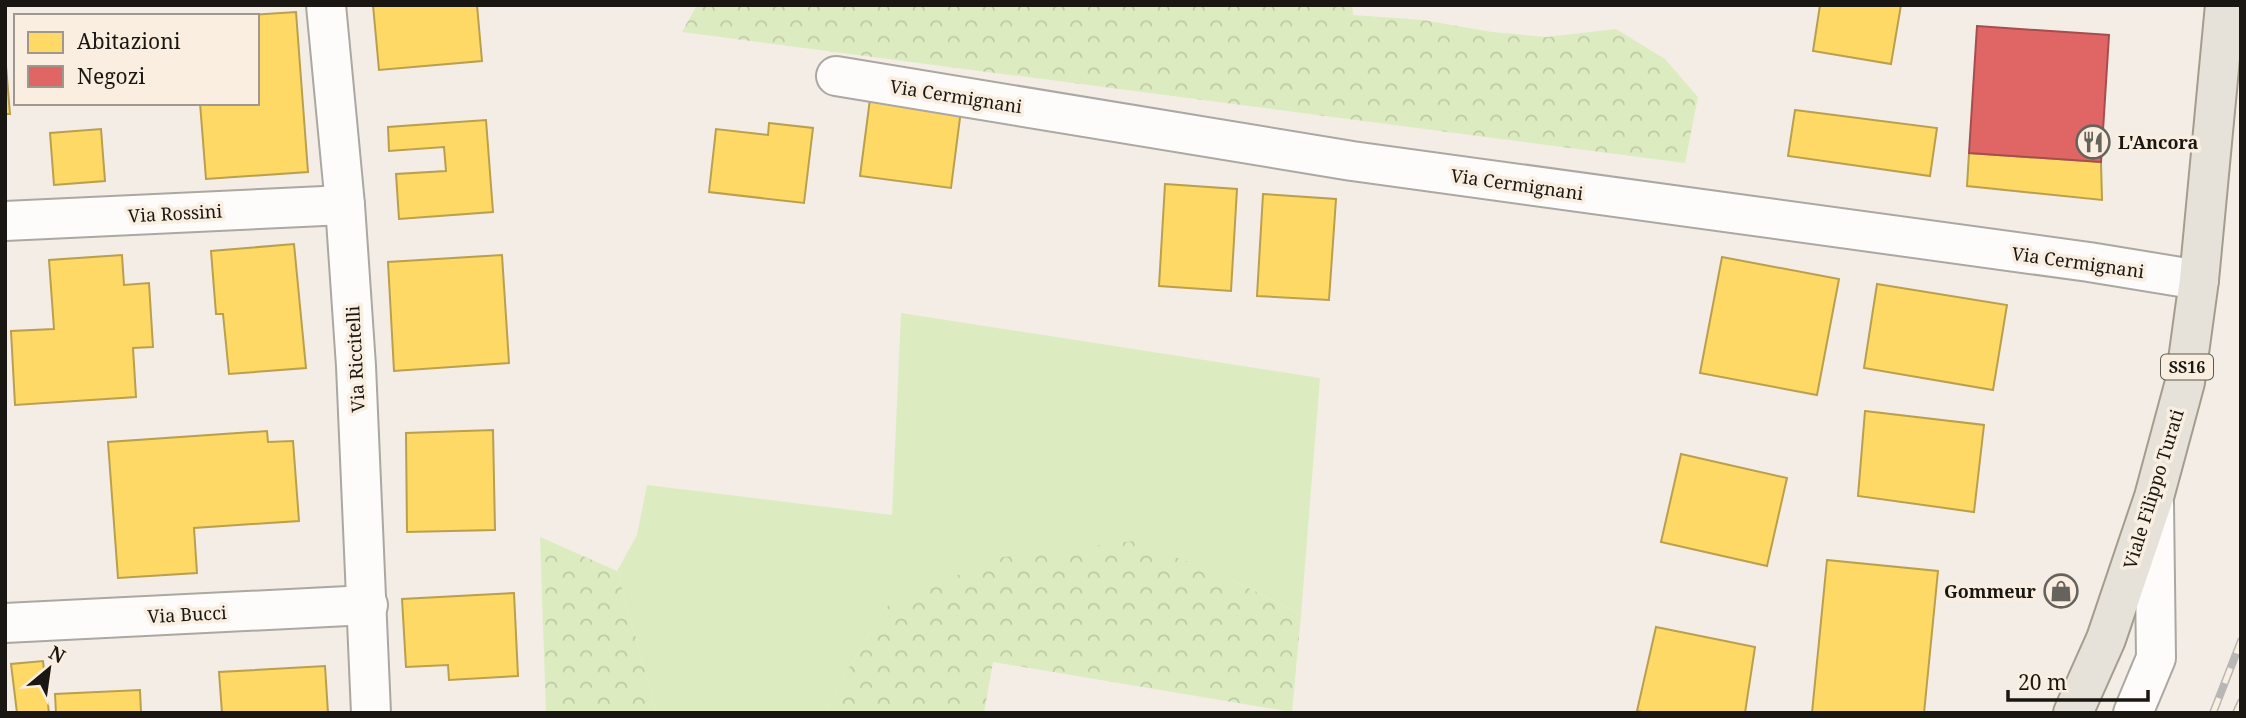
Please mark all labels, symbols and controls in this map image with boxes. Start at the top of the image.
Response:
legend [14,14,259,105]
text: Abitazioni [77,27,181,55]
text: Negozi [77,62,145,90]
street label: Via Cermignani [888,74,1024,118]
restaurant icon: L'Ancora [2074,123,2112,161]
place label: L'Ancora [2118,130,2199,154]
street label: Via Cermignani [1449,163,1585,205]
street label: Via Rossini [127,199,223,227]
street label: Via Cermignani [2010,241,2146,283]
street label: Via Riccitelli [340,305,370,413]
road number: SS16 [2161,354,2213,380]
street label: Viale Filippo Turati [2117,406,2189,572]
shop icon: Gommeur [2042,572,2080,610]
place label: Gommeur [1944,579,2037,603]
street label: Via Bucci [147,600,228,628]
north arrow [14,634,84,704]
text: N [44,639,70,669]
scale bar [2008,658,2148,702]
text: 20 m [2018,668,2067,696]

